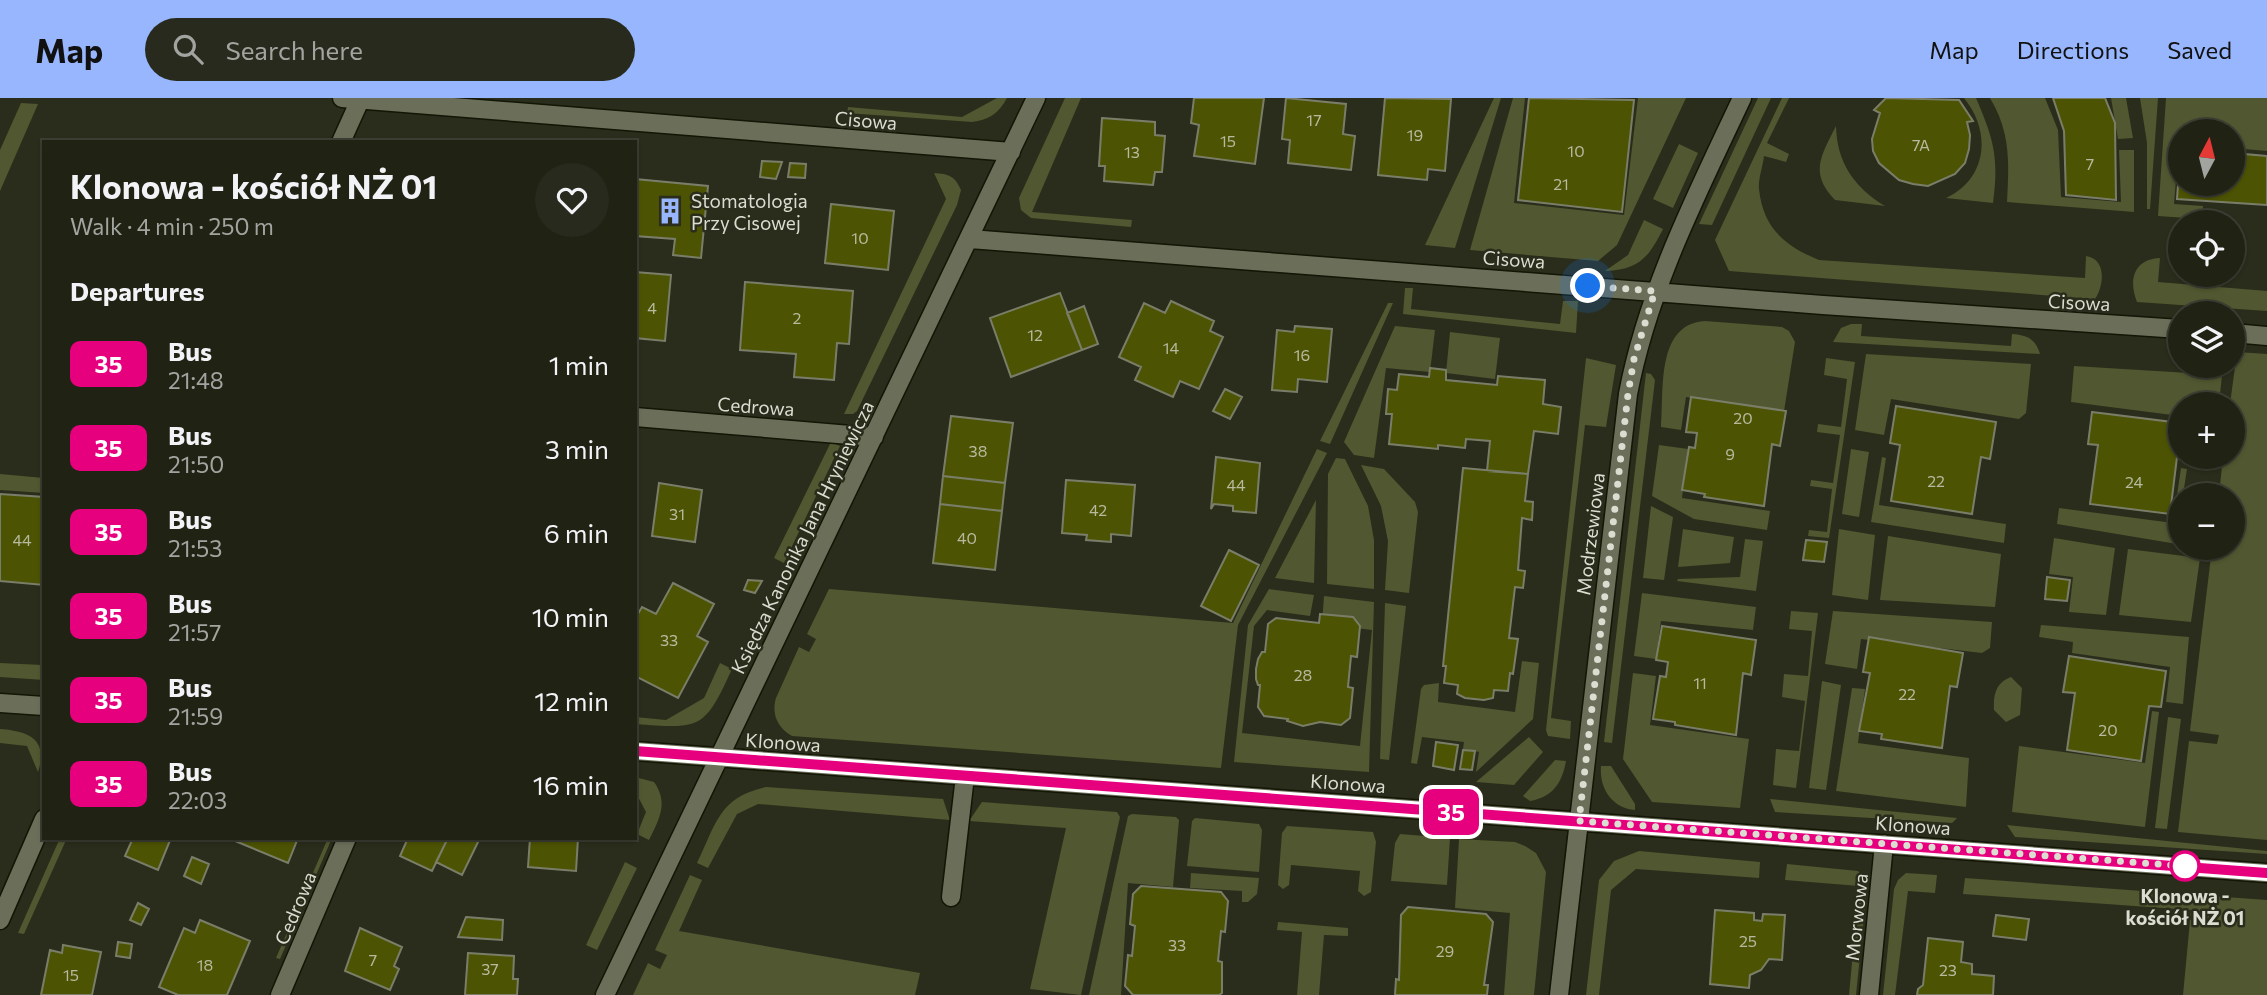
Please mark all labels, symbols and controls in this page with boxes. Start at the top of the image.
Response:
search box [145,18,635,81]
text: Map [35,29,103,70]
icon: search [169,30,207,68]
text: Search here [225,34,363,65]
text: Map [1929,35,1979,64]
text: Directions [2017,35,2129,64]
text: Saved [2167,35,2232,64]
street label: Cisowa [834,106,898,134]
house number: 17 [1306,110,1322,129]
north arrow [2168,119,2245,196]
map controls [2168,119,2245,560]
house number: 19 [1407,125,1423,144]
house number: 15 [1220,131,1236,150]
house number: 7A [1912,135,1930,154]
house number: 10 [1567,141,1585,160]
house number: 13 [1124,142,1140,161]
house number: 7 [2086,154,2094,173]
button: heart [535,163,609,237]
text: Klonowa - kościół NŻ 01 [70,165,437,206]
house number: 21 [1553,174,1569,193]
place label: Stomatologia Przy Cisowej [691,189,808,234]
building icon: Stomatologia Przy Cisowej [655,196,685,226]
button: locate [2168,210,2245,287]
text: Walk · 4 min · 250 m [70,212,274,240]
house number: 10 [851,228,869,247]
street label: Cisowa [1482,245,1546,273]
your location [1570,268,1605,303]
text: Departures [70,275,205,306]
street label: Cisowa [2047,289,2111,315]
house number: 4 [647,298,657,317]
button: layers [2168,301,2245,378]
house number: 2 [793,308,802,327]
house number: 12 [1027,325,1043,344]
text: Bus [168,335,212,366]
house number: 14 [1163,338,1180,357]
house number: 16 [1294,345,1310,364]
text: 35 [95,349,122,378]
text: 1 min [549,349,609,380]
text: 21:48 [168,366,224,394]
street label: Cedrowa [717,392,795,420]
button: + [2168,392,2245,469]
street label: Księdza Kanonika Jana Hryniewicza [726,397,878,677]
house number: 20 [1733,408,1753,427]
text: Bus [168,419,212,450]
text: 35 [95,433,122,462]
text: 3 min [545,433,609,464]
house number: 38 [969,441,987,460]
house number: 9 [1725,444,1735,463]
text: 21:50 [168,450,224,478]
street label: Modrzewiowa [1571,471,1609,597]
house number: 22 [1927,471,1945,490]
house number: 24 [2125,472,2143,491]
house number: 44 [1226,475,1246,494]
button: − [2168,483,2245,560]
house number: 42 [1089,500,1107,519]
text: Bus [168,503,212,534]
house number: 31 [669,504,685,523]
text: 35 [95,517,122,546]
text: 6 min [544,517,609,548]
house number: 40 [957,528,977,547]
house number: 44 [12,530,32,549]
text: 21:53 [168,534,222,562]
text: Bus [168,587,212,618]
text: 35 [95,601,122,630]
text: 10 min [532,601,609,632]
text: 21:57 [168,618,221,646]
house number: 33 [660,630,678,649]
house number: 28 [1294,665,1312,684]
text: Bus [168,671,212,702]
house number: 11 [1693,673,1707,692]
house number: 22 [1898,684,1916,703]
text: 35 [95,685,122,714]
text: 12 min [534,685,609,716]
text: 21:59 [168,702,223,730]
house number: 20 [2098,720,2118,739]
street label: Klonowa [744,728,822,756]
text: Bus [168,755,212,786]
text: 35 [95,769,122,798]
text: 16 min [533,769,609,800]
street label: Klonowa [1309,769,1387,797]
text: 22:03 [168,786,227,814]
line badge: 35 [1420,789,1482,835]
text: 35 [1437,797,1465,826]
street label: Klonowa [1874,811,1952,839]
marker: Klonowa - kościół NŻ 01 [2170,851,2200,881]
street label: Cedrowa [269,868,321,948]
street label: Morwowa [1840,872,1872,962]
place label: Klonowa - kościół NŻ 01 [2126,884,2244,929]
house number: 25 [1739,931,1757,950]
house number: 33 [1168,935,1186,954]
house number: 29 [1436,941,1454,960]
house number: 7 [369,950,377,969]
house number: 18 [197,955,213,974]
house number: 37 [481,959,499,978]
house number: 23 [1939,960,1957,979]
house number: 15 [63,965,79,984]

